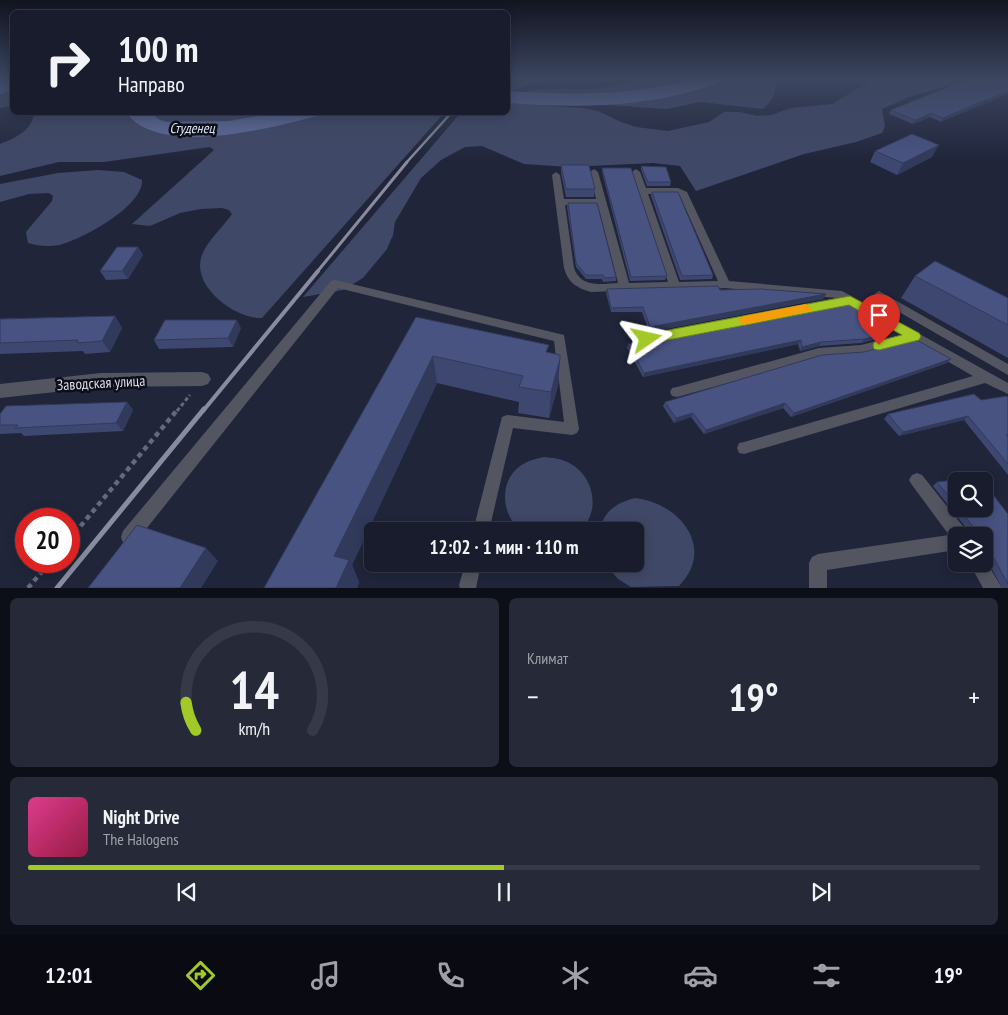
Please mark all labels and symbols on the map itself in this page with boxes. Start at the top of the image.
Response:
water label: Студенец [169,119,215,137]
pin [858,294,900,345]
position arrow [620,312,672,364]
street label: Заводская улица [56,371,146,394]
speed limit sign: 20 [15,508,80,573]

